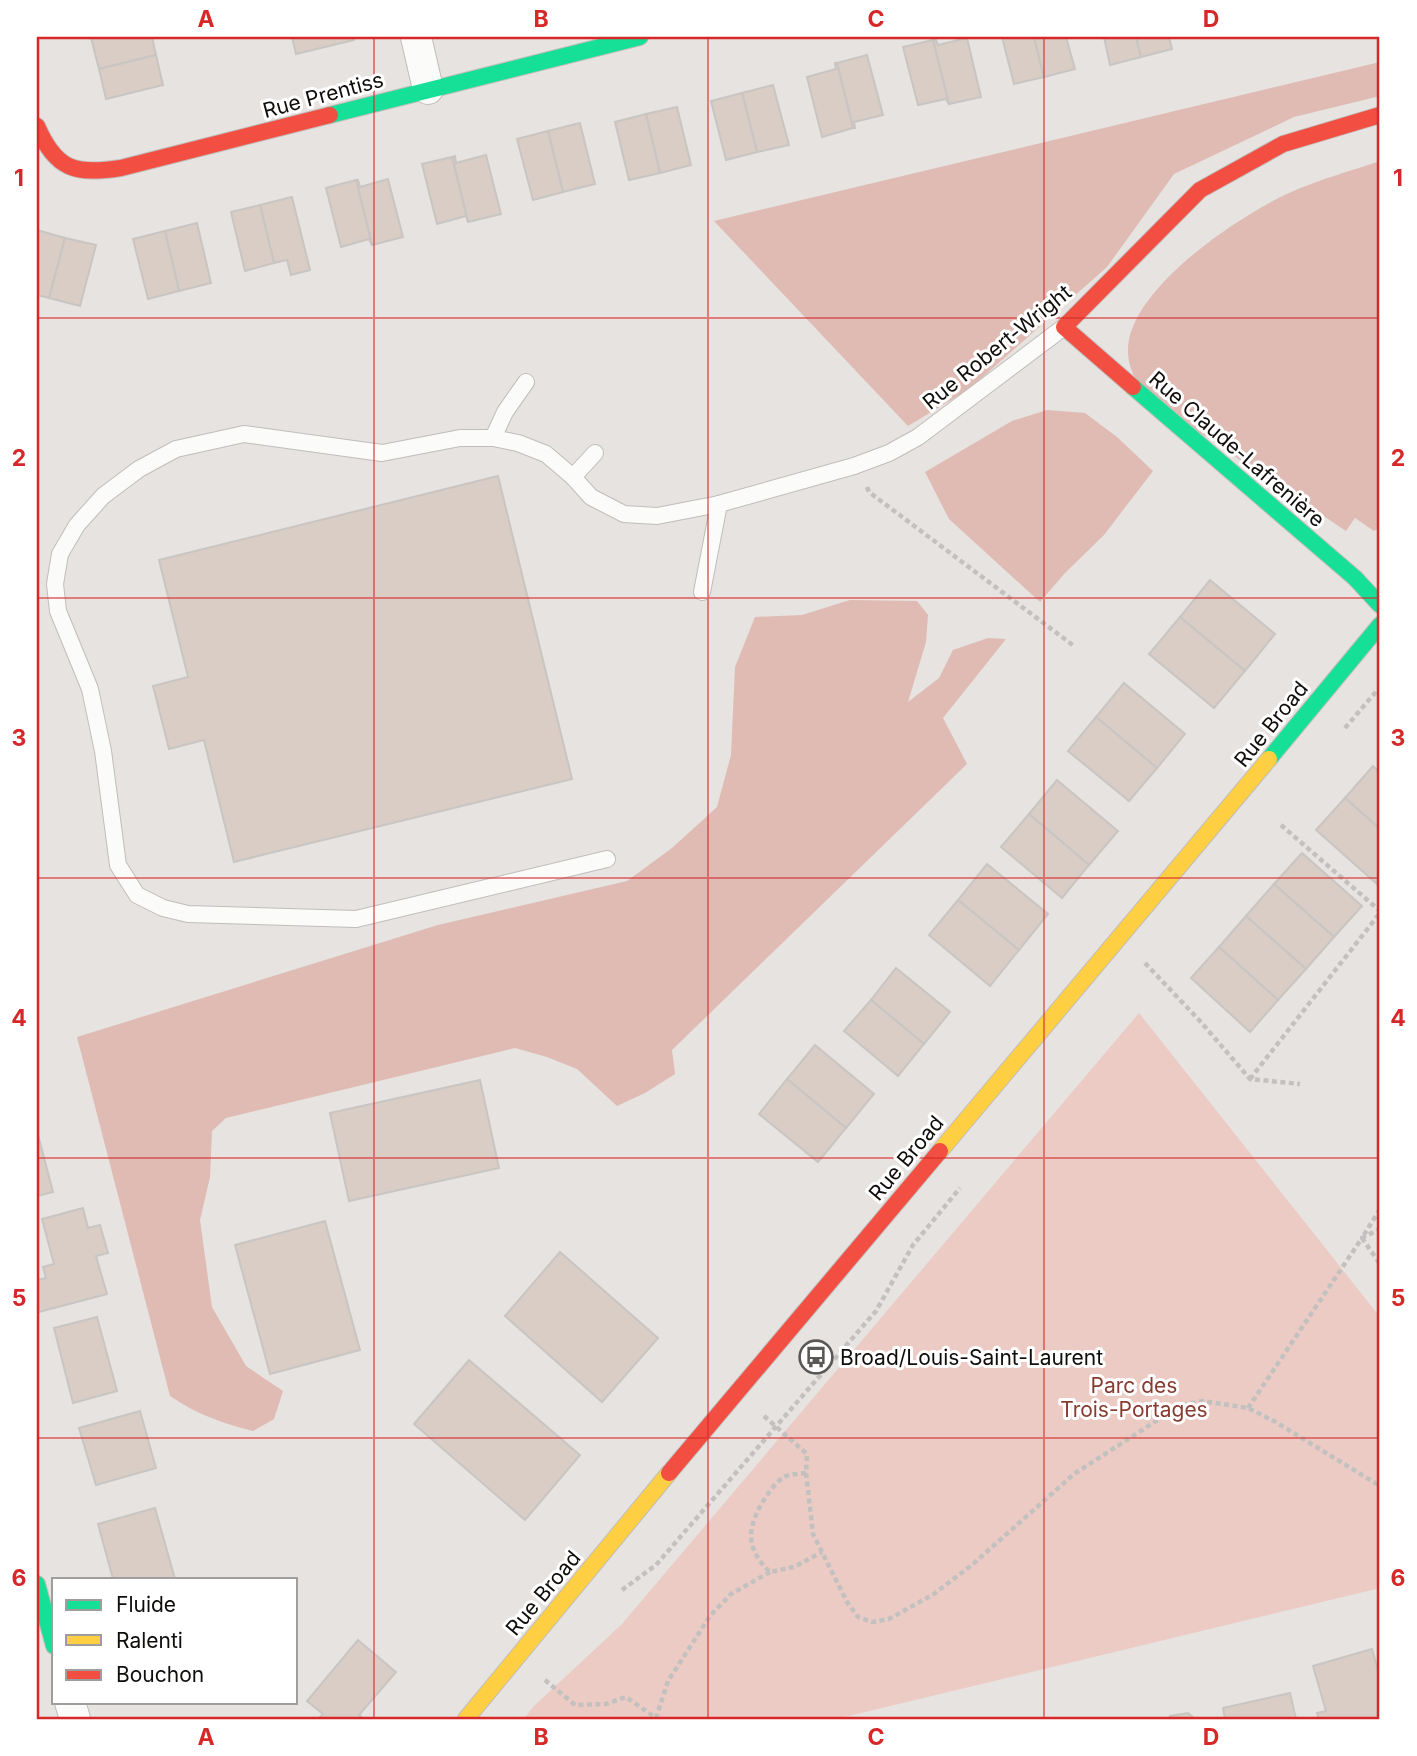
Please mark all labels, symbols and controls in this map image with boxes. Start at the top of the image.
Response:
text: A [197,5,215,33]
text: B [533,5,549,33]
text: C [867,5,885,33]
text: D [1203,5,1219,33]
street label: Rue Prentiss [260,67,386,123]
text: 1 [14,164,24,192]
text: 1 [1393,164,1403,192]
street label: Rue Robert-Wright [918,279,1076,415]
street label: Rue Claude-Lafrenière [1144,366,1330,532]
text: 2 [12,444,26,472]
text: 2 [1391,444,1405,472]
street label: Rue Broad [1229,676,1313,772]
text: 3 [12,724,26,752]
text: 3 [1391,724,1405,752]
text: 4 [11,1004,27,1032]
text: 4 [1390,1004,1406,1032]
street label: Rue Broad [863,1111,949,1205]
text: 5 [12,1284,26,1312]
text: 5 [1391,1284,1405,1312]
bus stop icon: Broad/Louis-Saint-Laurent [797,1338,835,1376]
place label: Broad/Louis-Saint-Laurent [840,1345,1103,1370]
park label: Parc des Trois-Portages [1060,1373,1208,1422]
street label: Rue Broad [500,1546,586,1640]
text: 6 [12,1564,26,1592]
text: 6 [1391,1564,1405,1592]
legend [52,1578,298,1704]
text: Fluide [116,1592,176,1617]
text: Ralenti [116,1628,183,1653]
text: Bouchon [116,1662,204,1687]
text: A [197,1723,215,1751]
text: B [533,1723,549,1751]
text: C [867,1723,885,1751]
text: D [1203,1723,1219,1751]

